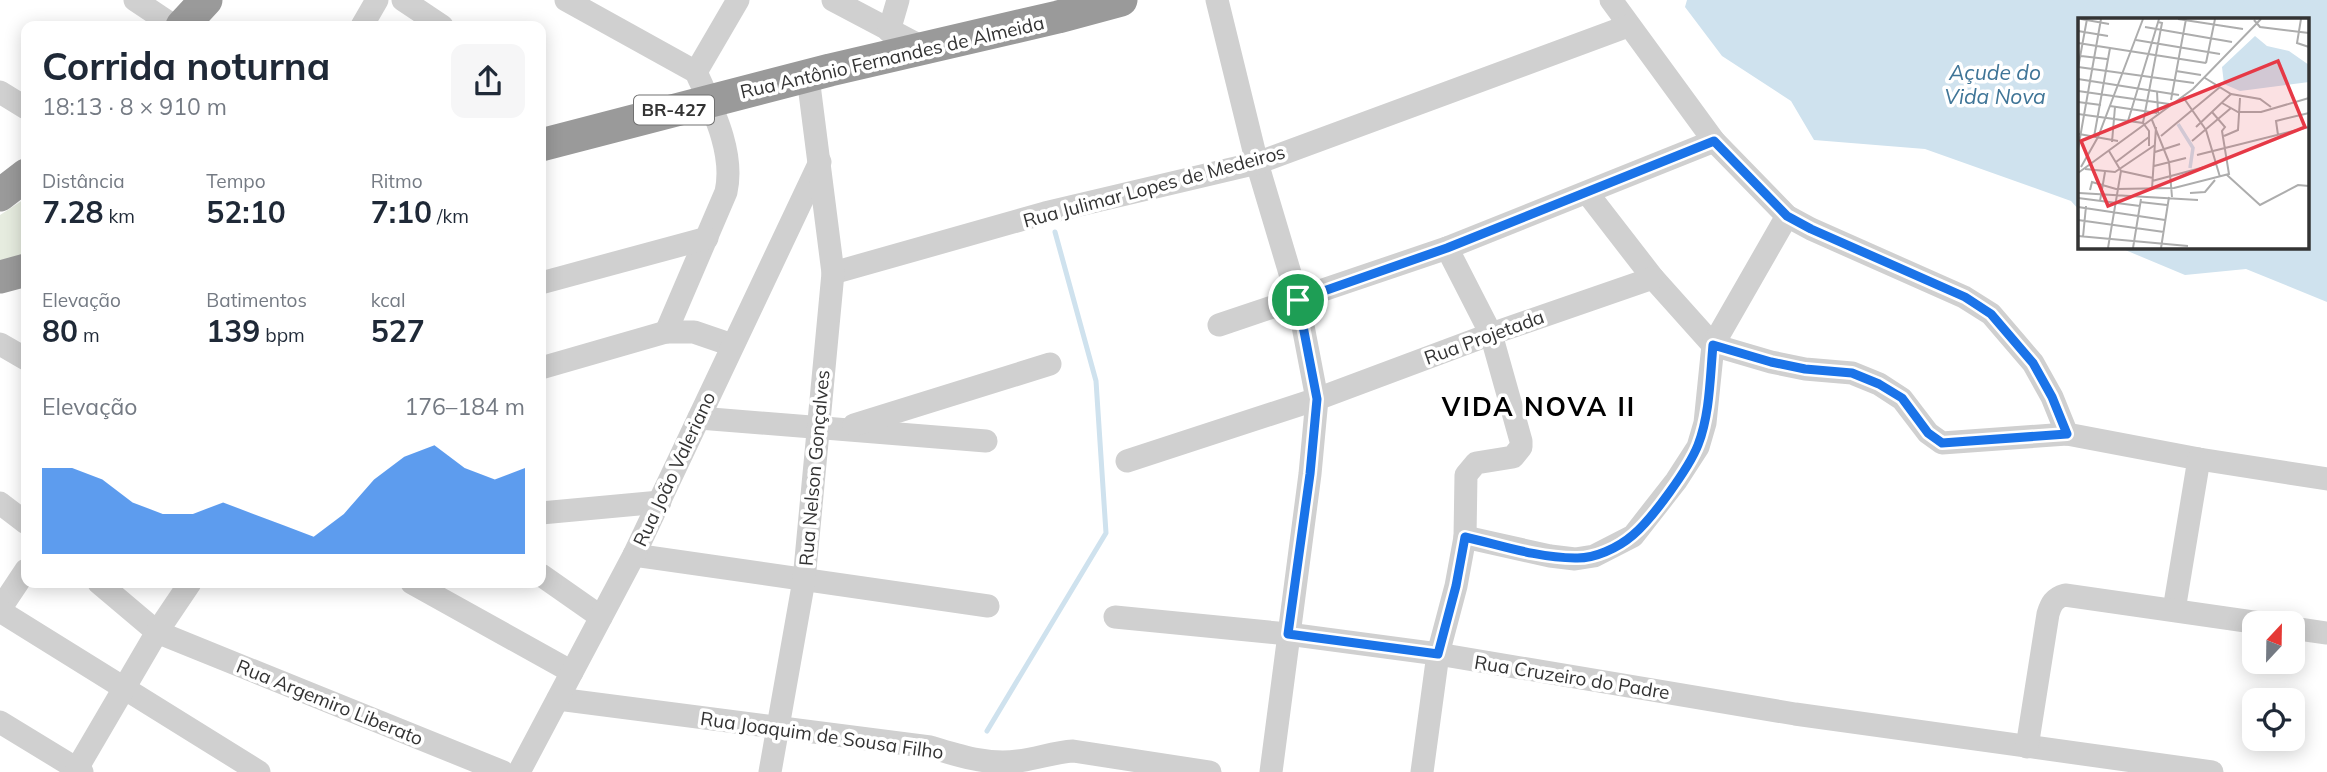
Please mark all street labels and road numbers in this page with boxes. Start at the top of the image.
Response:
street label: Rua Antônio Fernandes de Almeida [738,10,1046,104]
road number: BR-427 [634,96,714,124]
street label: Rua Julimar Lopes de Medeiros [1020,139,1288,233]
street label: Rua Projetada [1421,304,1547,370]
street label: Rua Nelson Gonçalves [793,369,835,567]
street label: Rua João Valeriano [628,388,720,550]
street label: Rua Cruzeiro do Padre [1473,650,1671,704]
street label: Rua Argemiro Liberato [233,654,427,750]
street label: Rua Joaquim de Sousa Filho [699,706,945,764]

